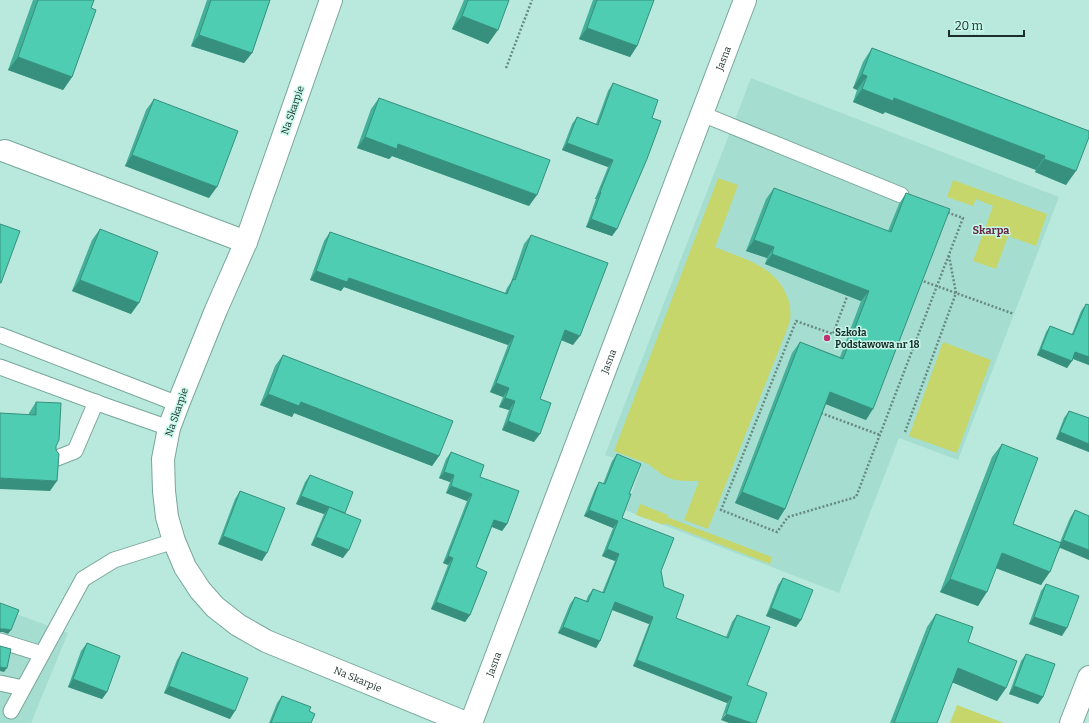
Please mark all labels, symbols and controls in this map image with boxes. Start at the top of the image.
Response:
scale bar [949,12,1024,38]
text: 20 m [955,19,984,33]
street label: Jasna [713,44,734,73]
street label: Na Skarpie [279,84,307,136]
district label: Skarpa [972,224,1010,237]
place label: Szkoła Podstawowa nr 18 [835,327,920,351]
marker: Szkoła Podstawowa nr 18 [822,333,832,343]
street label: Jasna [599,347,619,376]
street label: Na Skarpie [163,386,191,438]
street label: Jasna [484,650,505,679]
street label: Na Skarpie [332,665,384,695]

